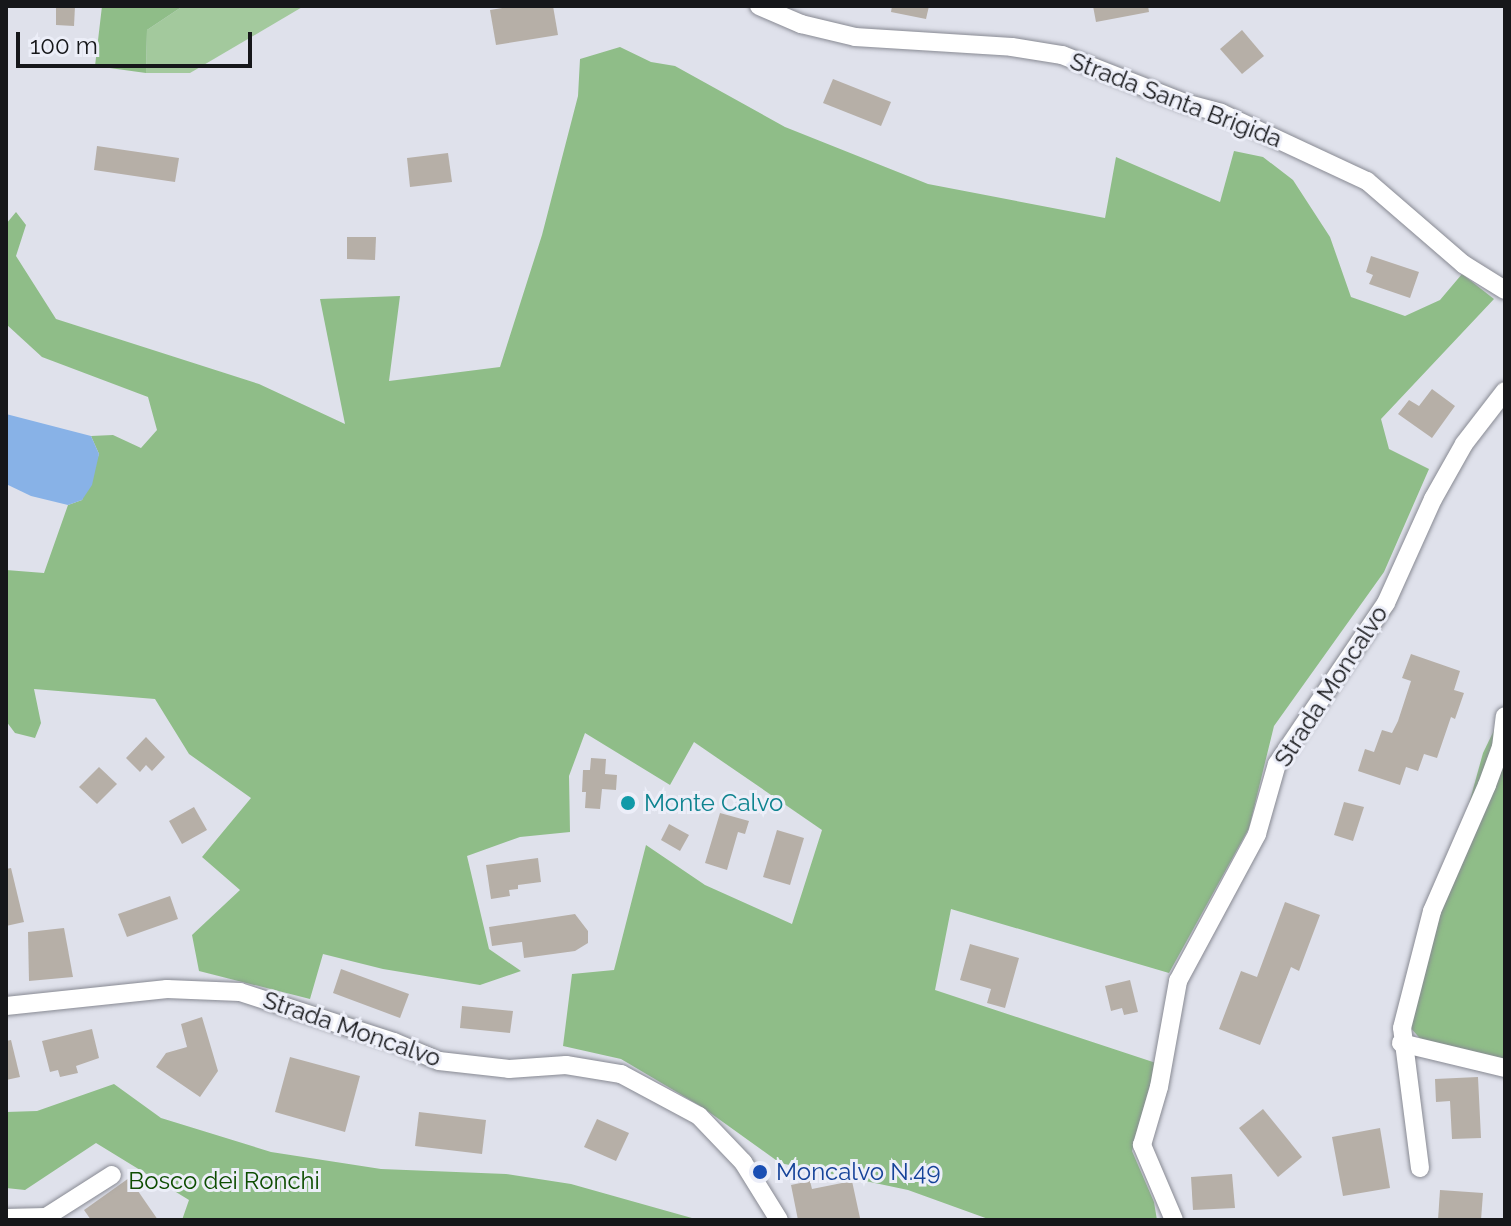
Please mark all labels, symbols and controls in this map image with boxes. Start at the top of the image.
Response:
scale bar [20,16,256,66]
text: 100 m [30,31,98,60]
street label: Strada Santa Brigida [1066,46,1286,154]
street label: Strada Moncalvo [1268,600,1394,772]
place label: Monte Calvo [644,789,783,817]
marker: Monte Calvo [619,794,637,812]
street label: Strada Moncalvo [259,985,445,1073]
place label: Moncalvo N.49 [776,1158,940,1186]
marker: Moncalvo N.49 [751,1163,769,1181]
park label: Bosco dei Ronchi [128,1167,320,1195]

